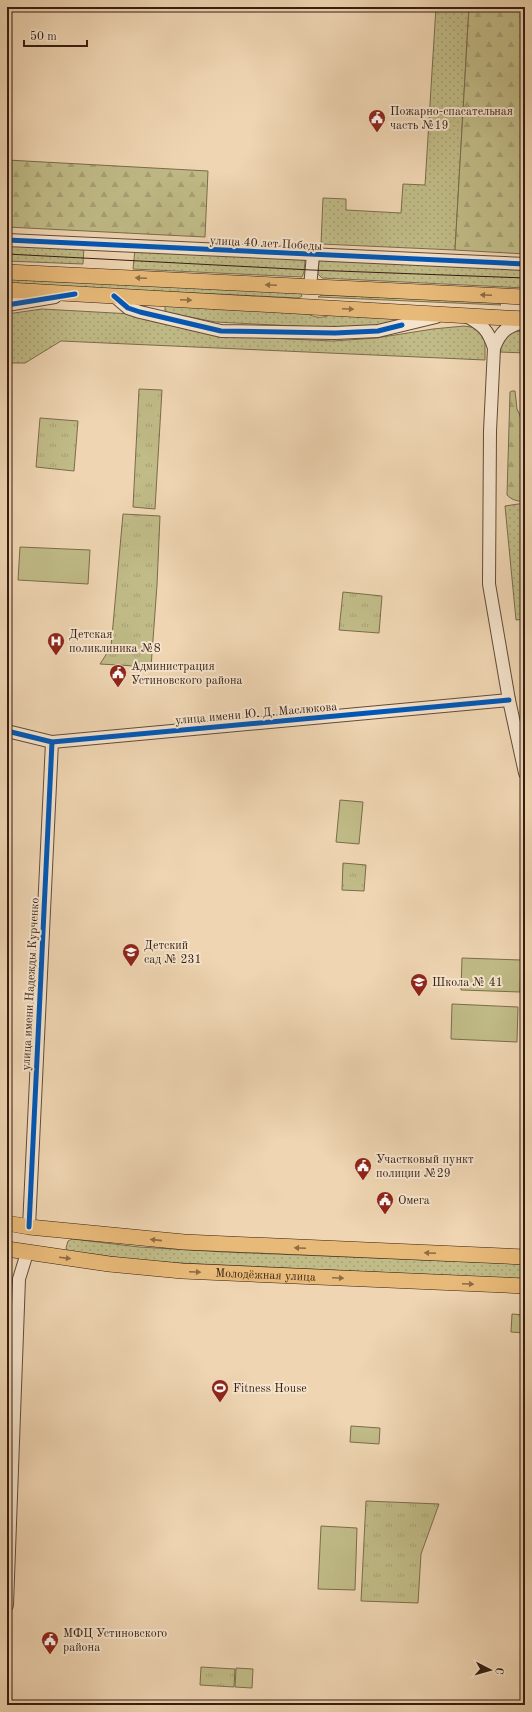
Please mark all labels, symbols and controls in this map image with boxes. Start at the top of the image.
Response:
scale bar [24,22,87,48]
text: 50 m [30,30,57,43]
place label: Пожарно-спасательная часть №19 [390,106,513,132]
public building icon: Пожарно-спасательная часть №19 [367,108,387,133]
street label: улица 40 лет Победы [209,235,323,253]
one-way arrow [135,275,147,282]
one-way arrow [264,282,277,288]
one-way arrow [479,292,492,298]
one-way arrow [180,297,192,304]
one-way arrow [342,306,354,313]
place label: Детская поликлиника №8 [69,629,161,655]
hospital icon: Детская поликлиника №8 [46,631,66,656]
place label: Администрация Устиновского района [131,661,243,687]
public building icon: Администрация Устиновского района [108,663,128,688]
street label: улица имени Ю. Д. Маслюкова [175,701,338,727]
street label: улица имени Надежды Курченко [20,897,42,1071]
place label: Детский сад № 231 [144,940,201,966]
school or university icon: Детский сад № 231 [121,942,141,967]
school or university icon: Школа № 41 [409,972,429,997]
place label: Школа № 41 [432,977,503,989]
place label: Участковый пункт полиции №29 [376,1154,474,1180]
public building icon: Участковый пункт полиции №29 [353,1156,373,1181]
public building icon: Омега [375,1190,395,1215]
place label: Омега [398,1195,430,1207]
one-way arrow [150,1236,162,1243]
one-way arrow [293,1245,306,1251]
one-way arrow [423,1250,436,1256]
one-way arrow [59,1255,71,1261]
street label: Молодёжная улица [215,1267,316,1284]
one-way arrow [189,1268,201,1275]
one-way arrow [332,1275,344,1282]
one-way arrow [462,1280,474,1287]
sports icon: Fitness House [210,1378,230,1403]
place label: Fitness House [233,1383,307,1395]
place label: МФЦ Устиновского района [63,1628,167,1654]
public building icon: МФЦ Устиновского района [40,1630,60,1655]
north arrow [470,1650,510,1690]
text: С [493,1667,504,1675]

